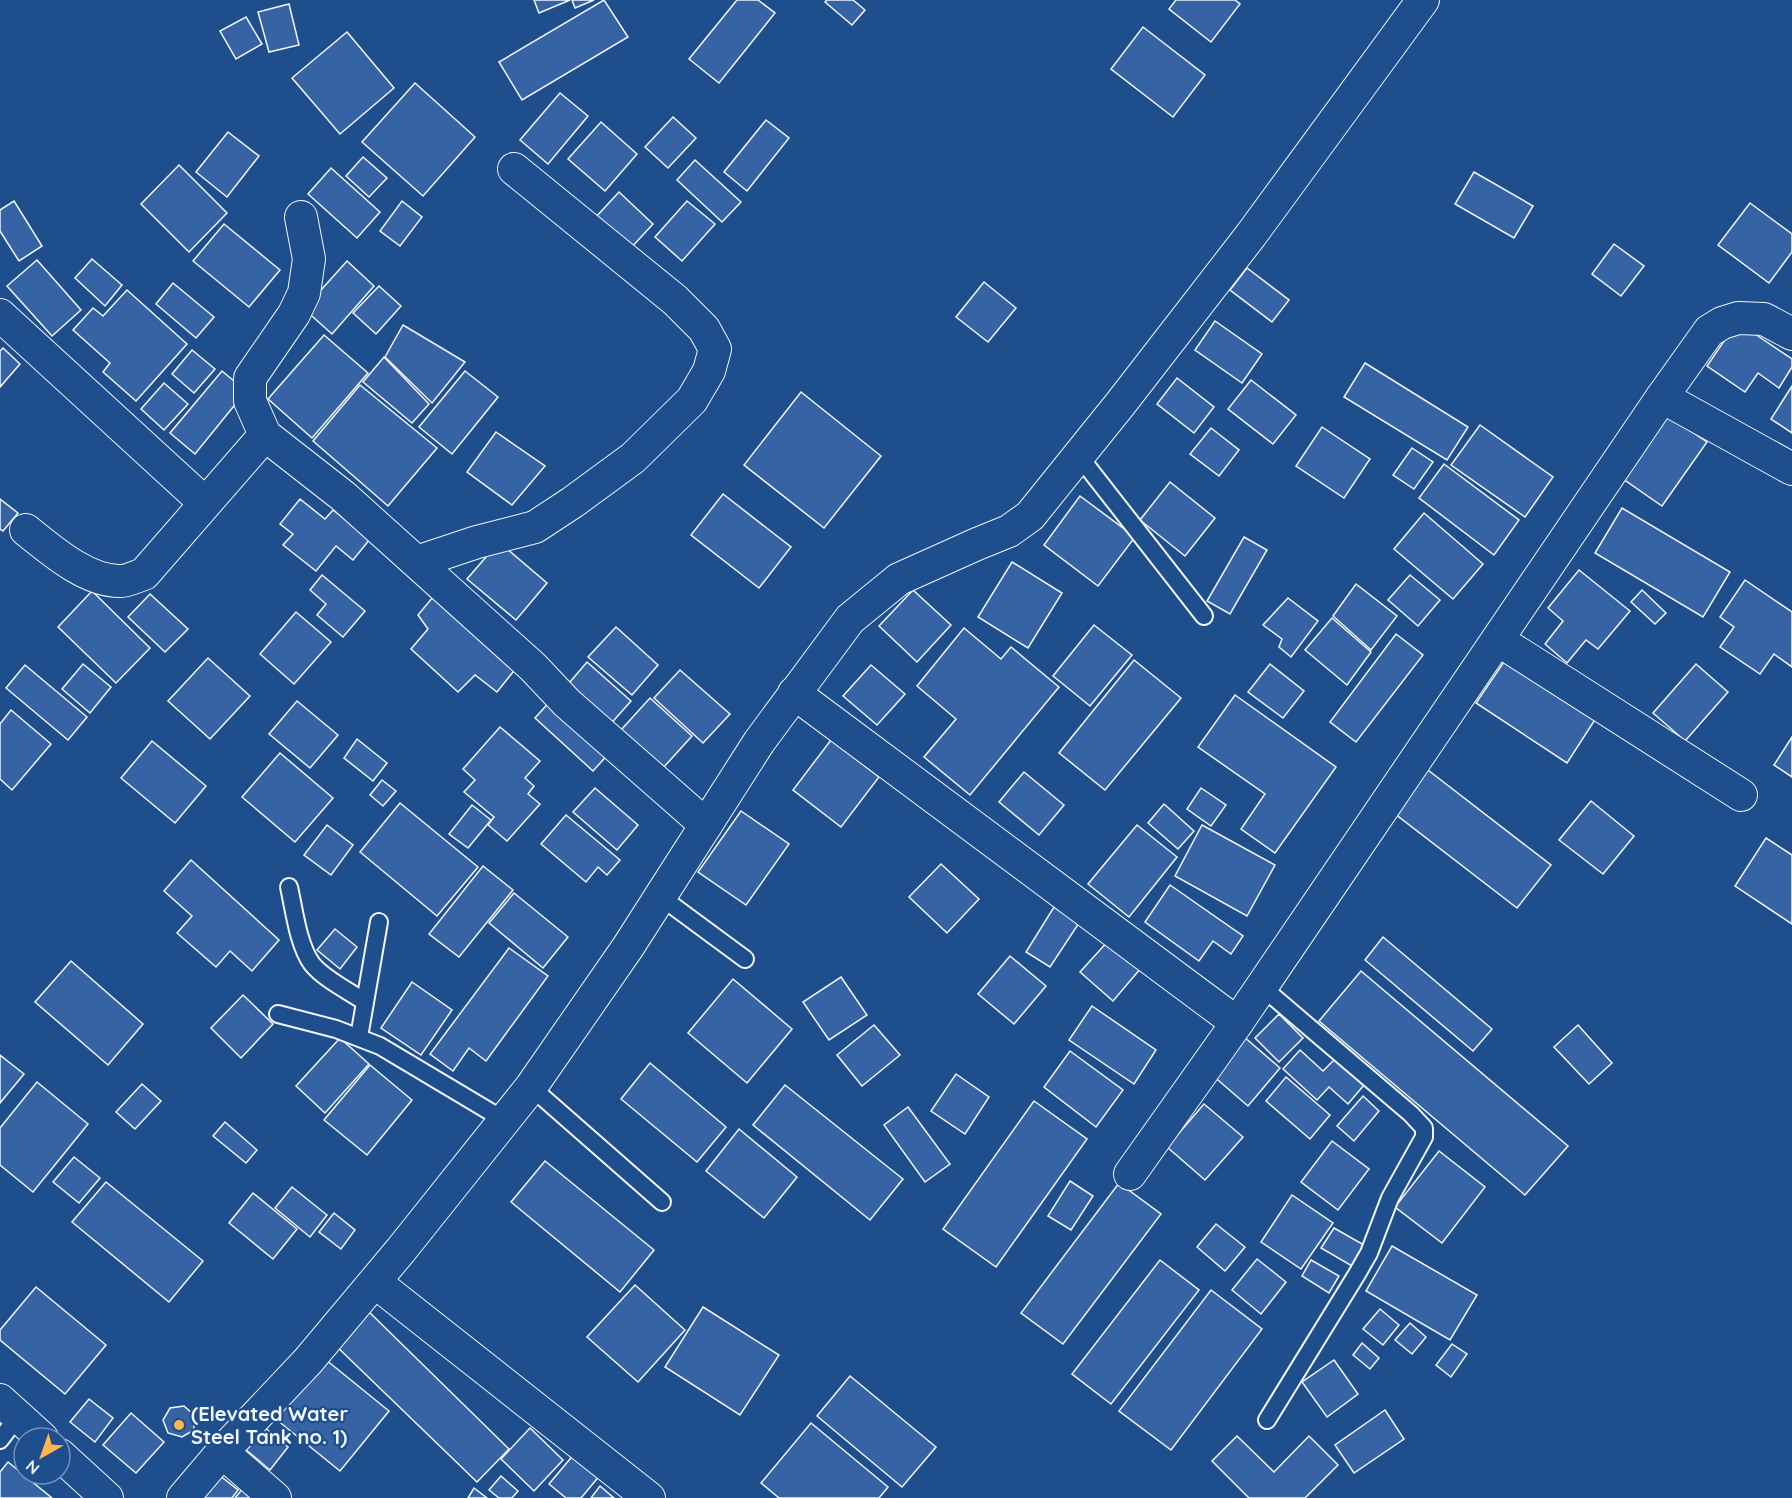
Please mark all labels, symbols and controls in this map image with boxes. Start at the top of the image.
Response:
place label: (Elevated Water Steel Tank no. 1) [191,1401,348,1449]
marker: (Elevated Water Steel Tank no. 1) [172,1418,186,1432]
north arrow [12,1426,72,1486]
text: N [21,1456,43,1479]

